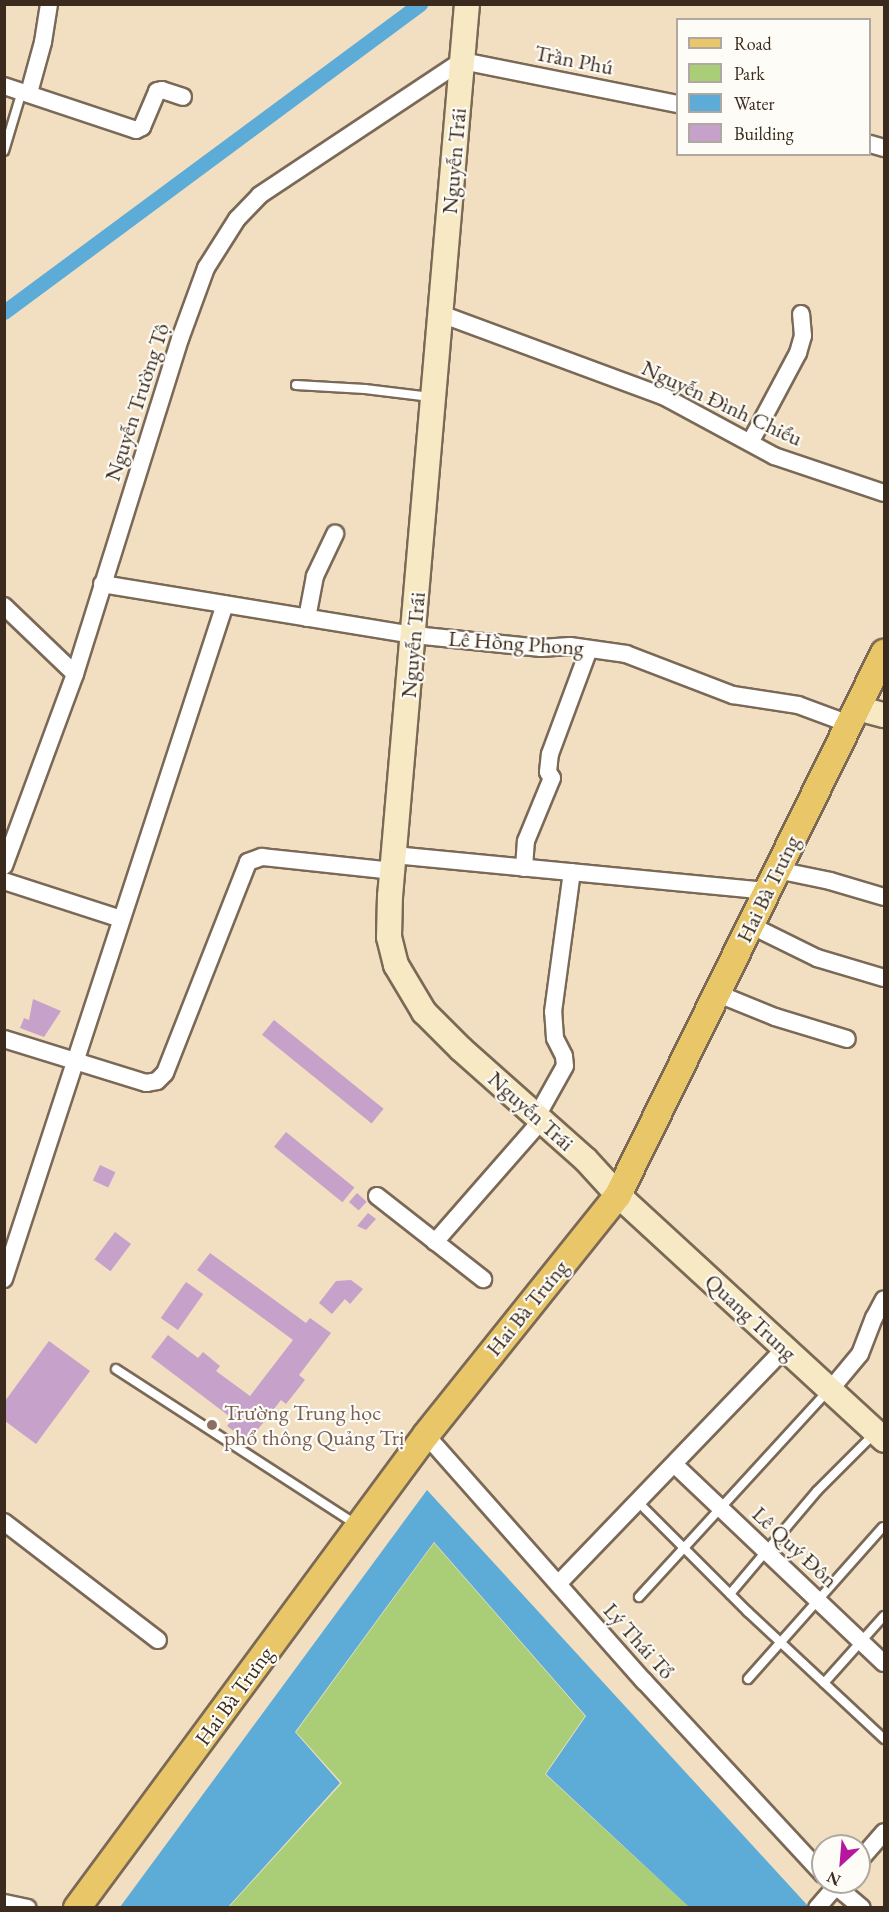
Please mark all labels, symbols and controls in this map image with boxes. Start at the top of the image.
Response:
legend [676,18,871,156]
text: Road [734,32,772,55]
street label: Trần Phú [532,39,616,81]
text: Park [734,62,765,85]
text: Water [734,92,775,115]
street label: Nguyễn Trãi [436,107,472,215]
text: Building [734,122,794,145]
street label: Nguyễn Trường Tộ [99,320,175,484]
street label: Nguyễn Đình Chiểu [638,354,806,452]
street label: Nguyễn Trãi [395,591,431,699]
street label: Lê Hồng Phong [447,625,585,661]
street label: Hai Bà Trưng [731,831,805,947]
street label: Nguyễn Trãi [483,1066,579,1156]
street label: Hai Bà Trưng [480,1255,574,1361]
street label: Quang Trung [700,1268,802,1366]
place label: Trường Trung học phổ thông Quảng Trị [224,1399,404,1450]
marker: Trường Trung học phổ thông Quảng Trị [205,1418,219,1432]
street label: Lê Quý Đôn [747,1501,843,1593]
street label: Lý Thái Tổ [598,1597,680,1685]
street label: Hai Bà Trưng [189,1641,279,1751]
north arrow [811,1834,871,1894]
text: N [823,1867,844,1891]

